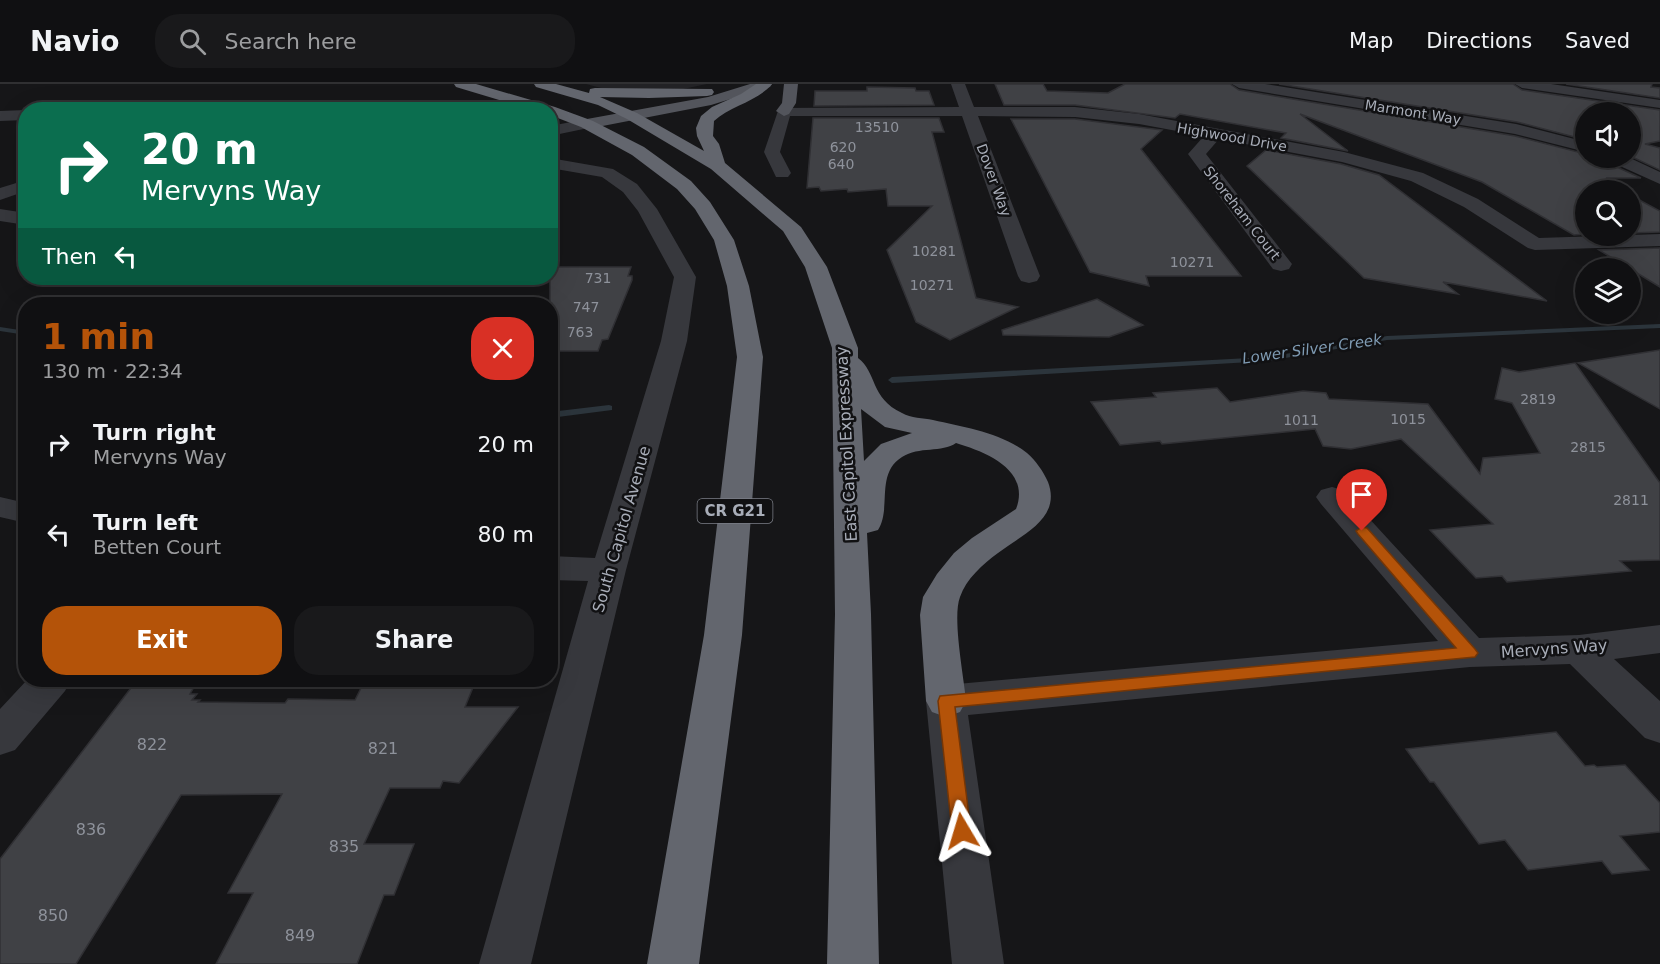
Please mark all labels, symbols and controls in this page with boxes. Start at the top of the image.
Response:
search box [155,14,575,68]
text: Navio [30,25,119,58]
icon: search [176,25,209,58]
text: Search here [224,29,357,54]
text: Map [1349,29,1393,53]
text: Directions [1426,29,1532,53]
text: Saved [1565,29,1630,53]
street label: Marmont Way [1364,97,1462,127]
map controls [1575,102,1641,324]
button: sound [1575,102,1641,168]
house number: 13510 [855,119,899,135]
street label: Highwood Drive [1176,119,1288,155]
text: 20 m [141,125,258,174]
icon: right [42,126,120,204]
house number: 620 [830,139,856,155]
street label: Dover Way [973,141,1015,219]
house number: 640 [828,156,854,172]
street label: Shoreham Court [1200,163,1284,263]
text: Mervyns Way [141,175,321,206]
button: search [1575,180,1641,246]
icon: left [109,240,142,273]
house number: 10281 [912,243,956,259]
text: Then [42,244,97,269]
house number: 10271 [1170,254,1214,270]
button: layers [1575,258,1641,324]
house number: 731 [585,270,611,286]
house number: 10271 [910,277,954,293]
house number: 747 [573,299,599,315]
text: 1 min [42,316,155,357]
button: close [471,317,534,380]
house number: 763 [567,324,593,340]
water label: Lower Silver Creek [1241,330,1384,368]
street label: East Capitol Expressway [832,346,861,542]
text: 130 m · 22:34 [42,359,183,383]
house number: 2819 [1520,391,1556,407]
house number: 1015 [1390,411,1426,427]
house number: 1011 [1283,412,1319,428]
text: Turn right [93,420,216,445]
icon: right [42,428,75,461]
text: 20 m [478,432,534,457]
house number: 2815 [1570,439,1606,455]
street label: South Capitol Avenue [589,444,654,615]
text: Mervyns Way [93,445,227,469]
pin [1336,469,1387,531]
icon: arrive [1345,478,1378,511]
house number: 2811 [1613,492,1649,508]
road number: CR G21 [698,499,772,523]
text: Turn left [93,510,198,535]
icon: left [42,518,75,551]
text: 80 m [478,522,534,547]
text: Betten Court [93,535,221,559]
button: Exit [42,606,282,675]
button: Share [294,606,534,675]
street label: Mervyns Way [1500,635,1608,662]
house number: 822 [137,735,167,754]
house number: 821 [368,739,398,758]
position arrow [930,799,994,863]
house number: 836 [76,820,106,839]
house number: 835 [329,837,359,856]
house number: 850 [38,906,68,925]
house number: 849 [285,926,315,945]

